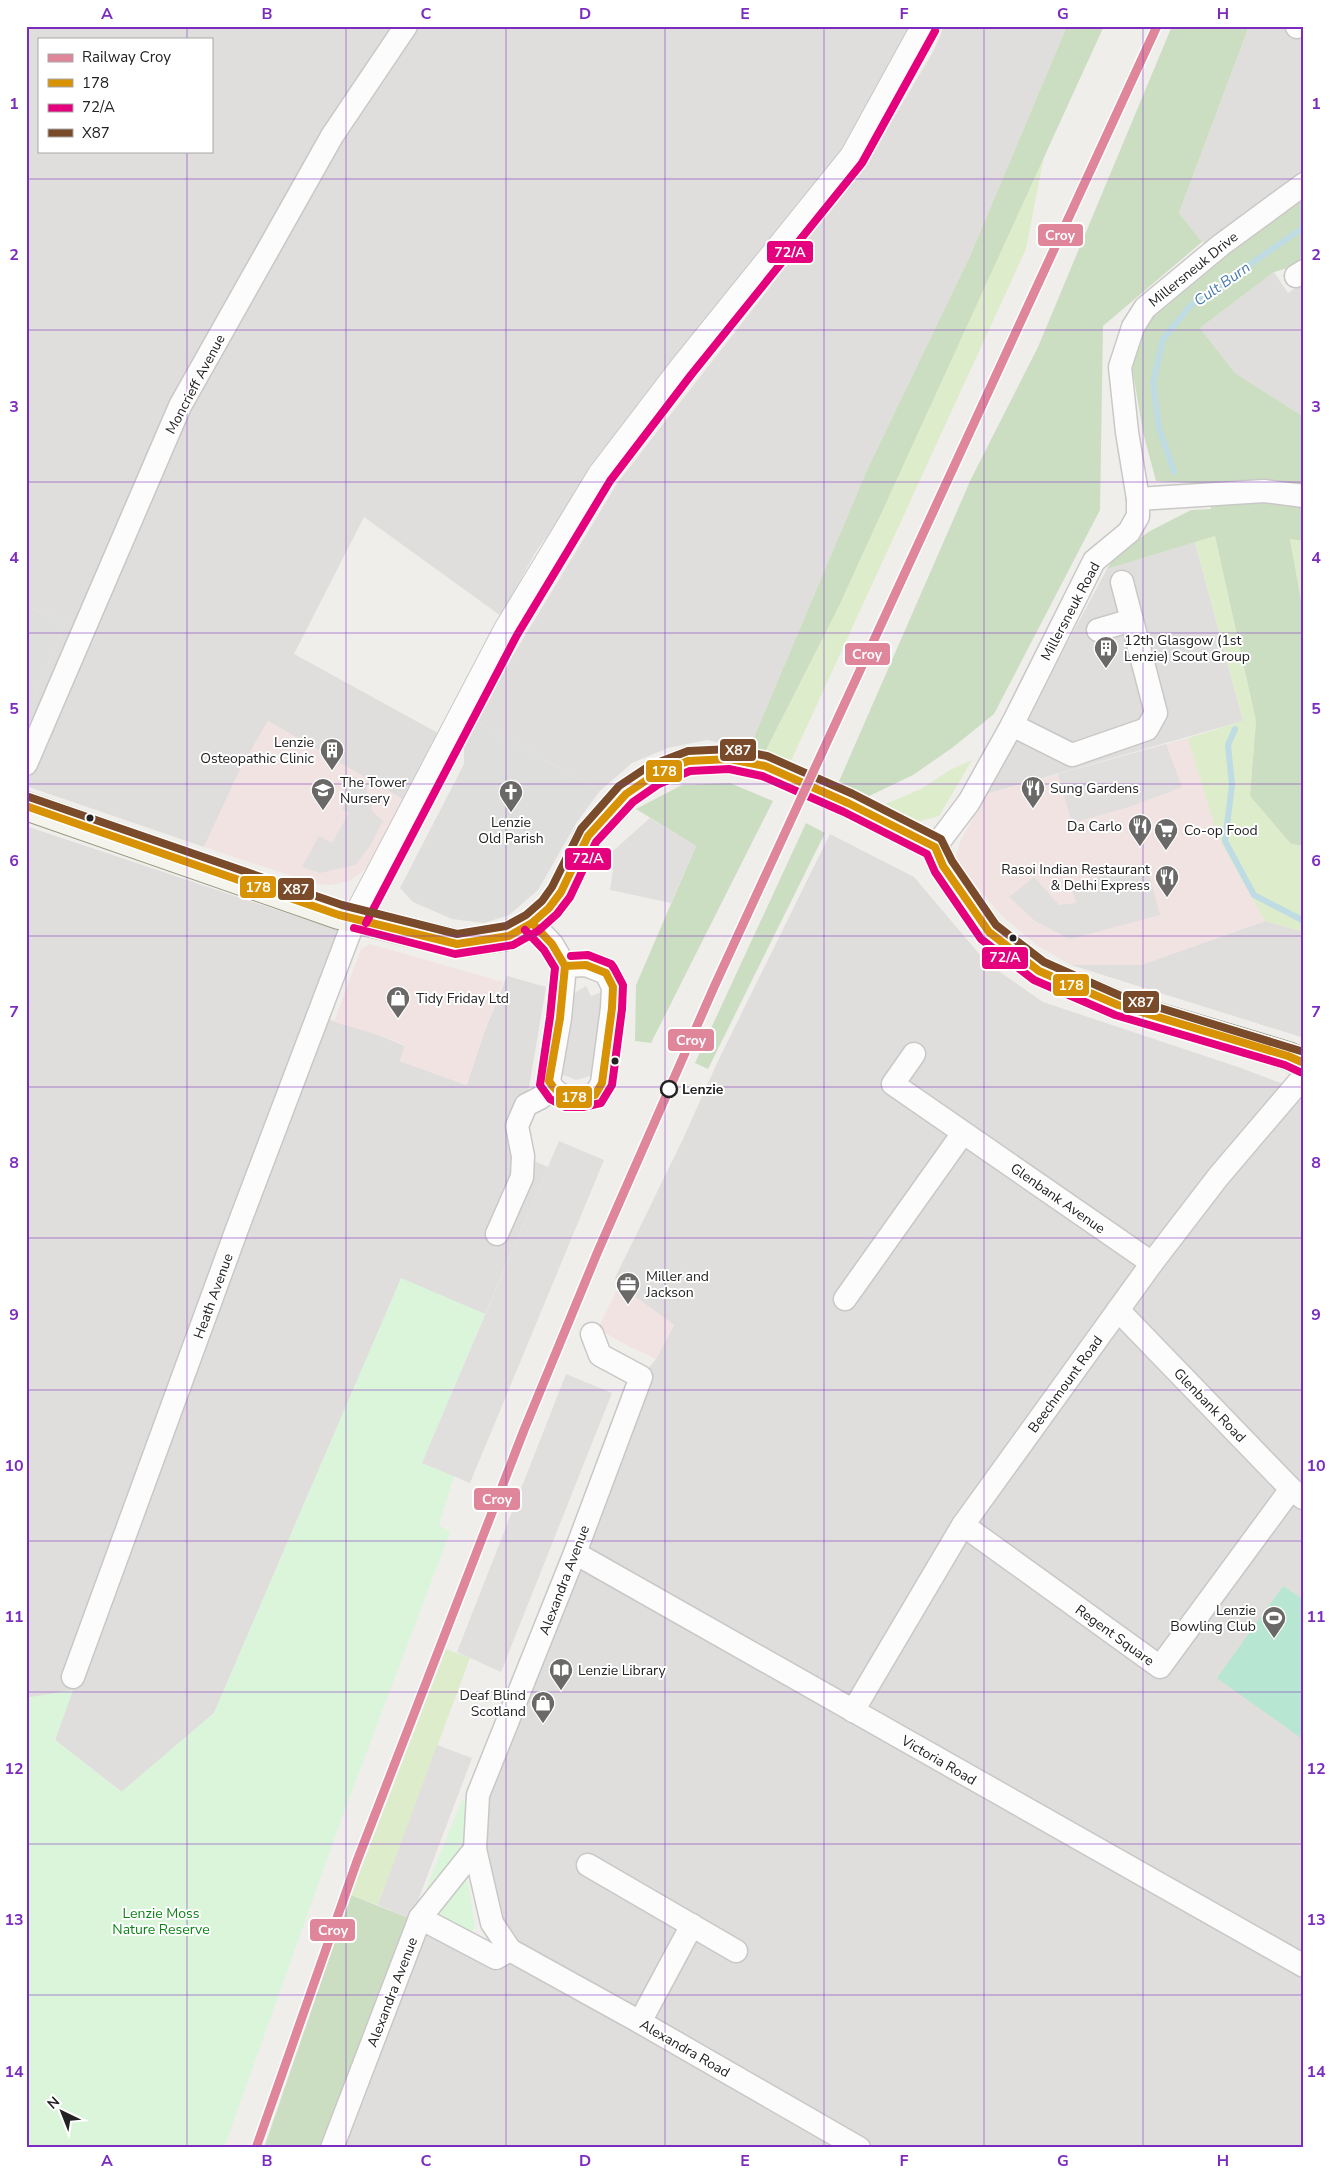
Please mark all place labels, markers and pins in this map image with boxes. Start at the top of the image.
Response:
place label: 12th Glasgow (1st Lenzie) Scout Group [1124,631,1250,666]
building icon: 12th Glasgow (1st Lenzie) Scout Group [1093,635,1119,669]
place label: Lenzie Osteopathic Clinic [200,733,315,768]
building icon: Lenzie Osteopathic Clinic [319,737,345,771]
place label: The Tower Nursery [340,773,407,808]
restaurant icon: Sung Gardens [1020,775,1046,809]
school or university icon: The Tower Nursery [310,777,336,811]
church icon: Lenzie Old Parish [498,779,524,813]
place label: Sung Gardens [1050,779,1139,798]
unlabelled marker [85,813,95,823]
place label: Lenzie Old Parish [478,813,544,848]
restaurant icon: Da Carlo [1127,813,1153,847]
place label: Da Carlo [1067,817,1122,836]
supermarket icon: Co-op Food [1153,817,1179,851]
place label: Co-op Food [1184,821,1258,840]
place label: Rasoi Indian Restaurant & Delhi Express [1001,860,1150,895]
restaurant icon: Rasoi Indian Restaurant & Delhi Express [1154,864,1180,898]
unlabelled marker [1008,933,1018,943]
shop icon: Tidy Friday Ltd [385,985,411,1019]
place label: Tidy Friday Ltd [416,989,509,1008]
unlabelled marker [610,1056,620,1066]
marker: Lenzie [660,1080,678,1098]
place label: Lenzie [682,1080,724,1099]
place label: Miller and Jackson [645,1267,709,1302]
office icon: Miller and Jackson [615,1271,641,1305]
place label: Lenzie Bowling Club [1170,1601,1256,1636]
sports icon: Lenzie Bowling Club [1261,1605,1287,1639]
library icon: Lenzie Library [548,1657,574,1691]
place label: Lenzie Library [578,1661,667,1680]
place label: Deaf Blind Scotland [460,1686,526,1721]
shop icon: Deaf Blind Scotland [530,1690,556,1724]

